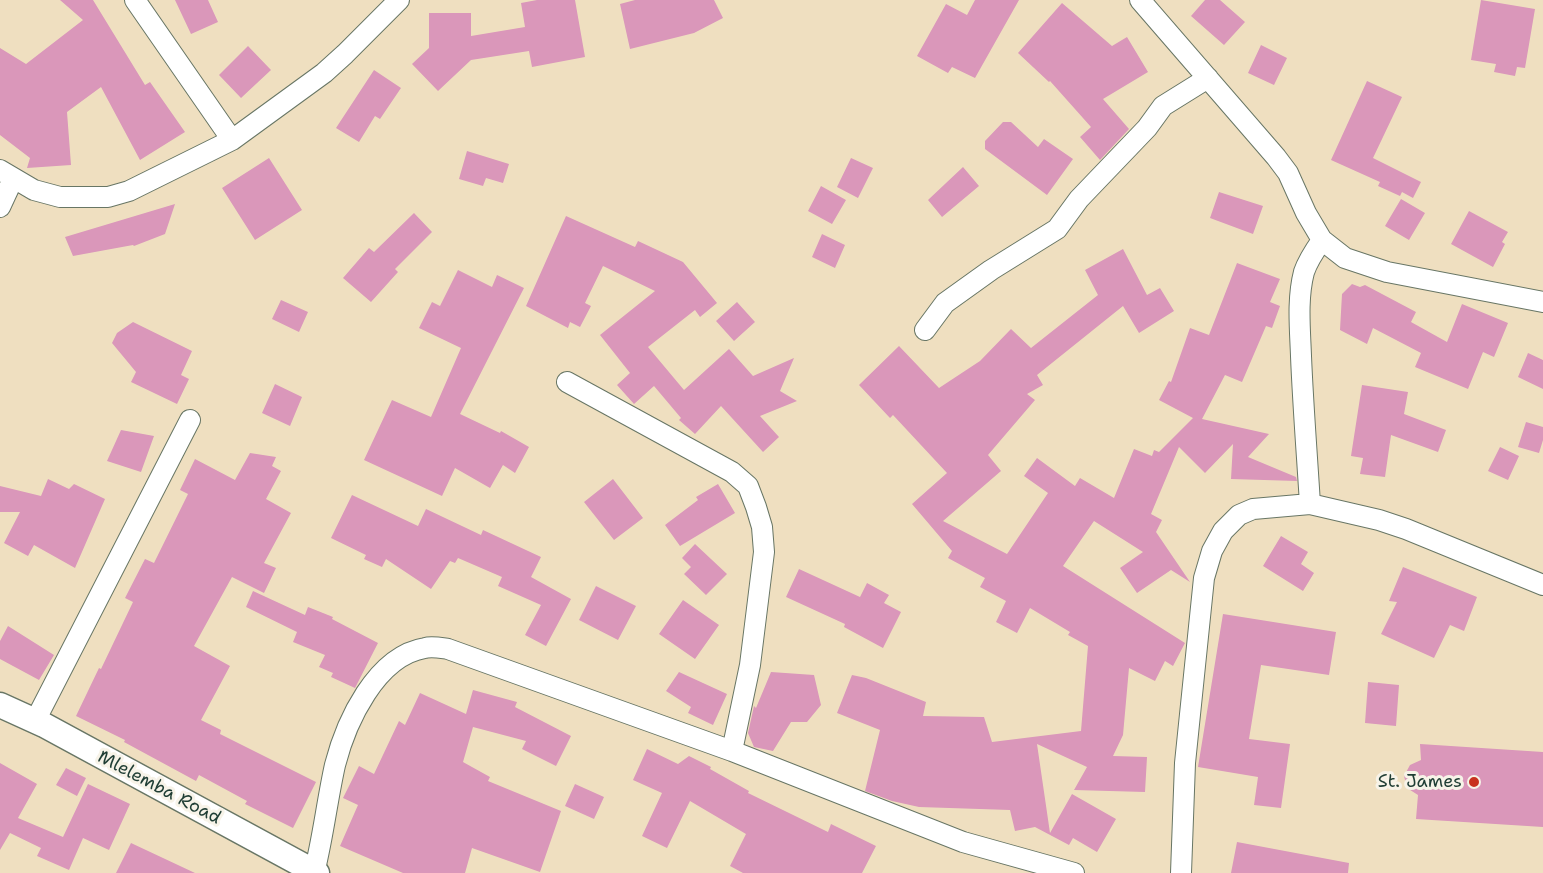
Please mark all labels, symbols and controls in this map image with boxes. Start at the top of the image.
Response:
street label: Mlelemba Road [94,746,224,830]
place label: St. James [1378,771,1462,793]
marker: St. James [1467,775,1481,789]

